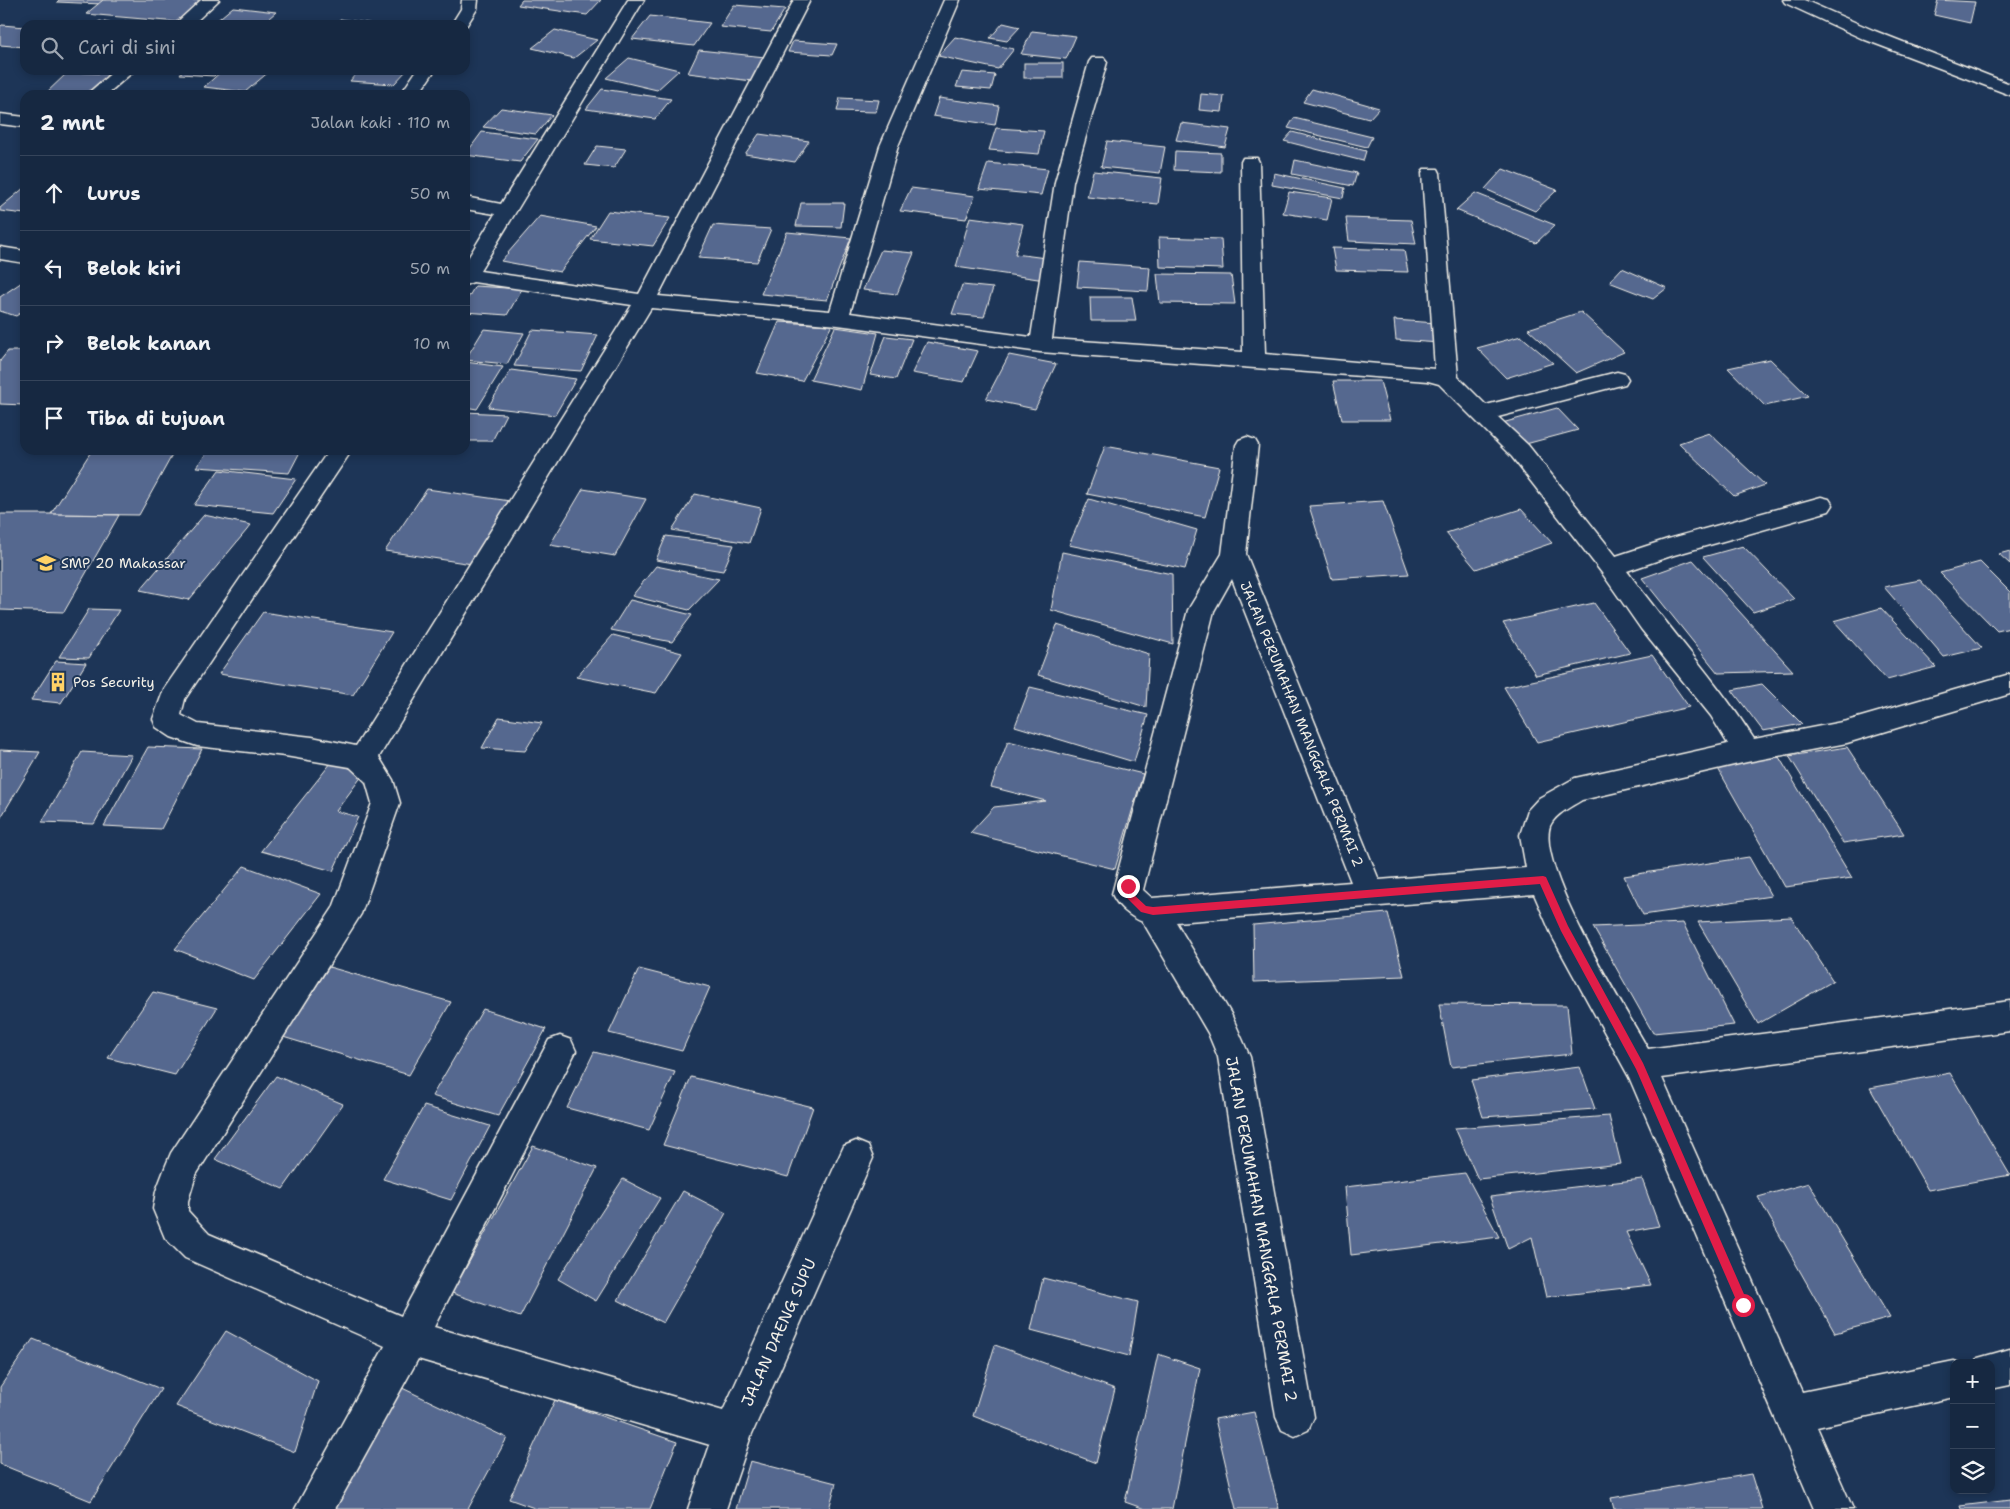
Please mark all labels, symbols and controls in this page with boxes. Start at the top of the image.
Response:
search box [20,20,470,75]
icon: search [38,34,66,62]
text: Cari di sini [78,35,176,60]
text: 2 mnt [40,109,105,137]
text: Jalan kaki · 110 m [310,112,450,133]
icon: ahead [40,179,68,207]
text: Lurus [87,181,141,206]
text: 50 m [410,183,450,204]
icon: left [40,254,68,282]
text: Belok kiri [87,256,181,281]
text: 50 m [410,258,450,279]
icon: right [40,329,68,357]
text: Belok kanan [87,331,211,356]
text: 10 m [413,333,450,354]
icon: arrive [40,404,68,432]
text: Tiba di tujuan [87,406,225,431]
school or university icon: SMP 20 Makassar [35,552,57,574]
place label: SMP 20 Makassar [61,554,186,572]
street label: JALAN PERUMAHAN MANGGALA PERMAI 2 [1236,579,1368,869]
building icon: Pos Security [47,671,69,693]
place label: Pos Security [73,673,155,691]
route end [1117,875,1140,898]
street label: JALAN PERUMAHAN MANGGALA PERMAI 2 [1221,1055,1302,1403]
street label: JALAN DAENG SUPU [736,1255,821,1410]
route start [1732,1294,1755,1317]
map controls [1950,1359,1995,1494]
button: + [1950,1359,1995,1404]
button: − [1950,1404,1995,1449]
button: layers [1950,1449,1995,1494]

